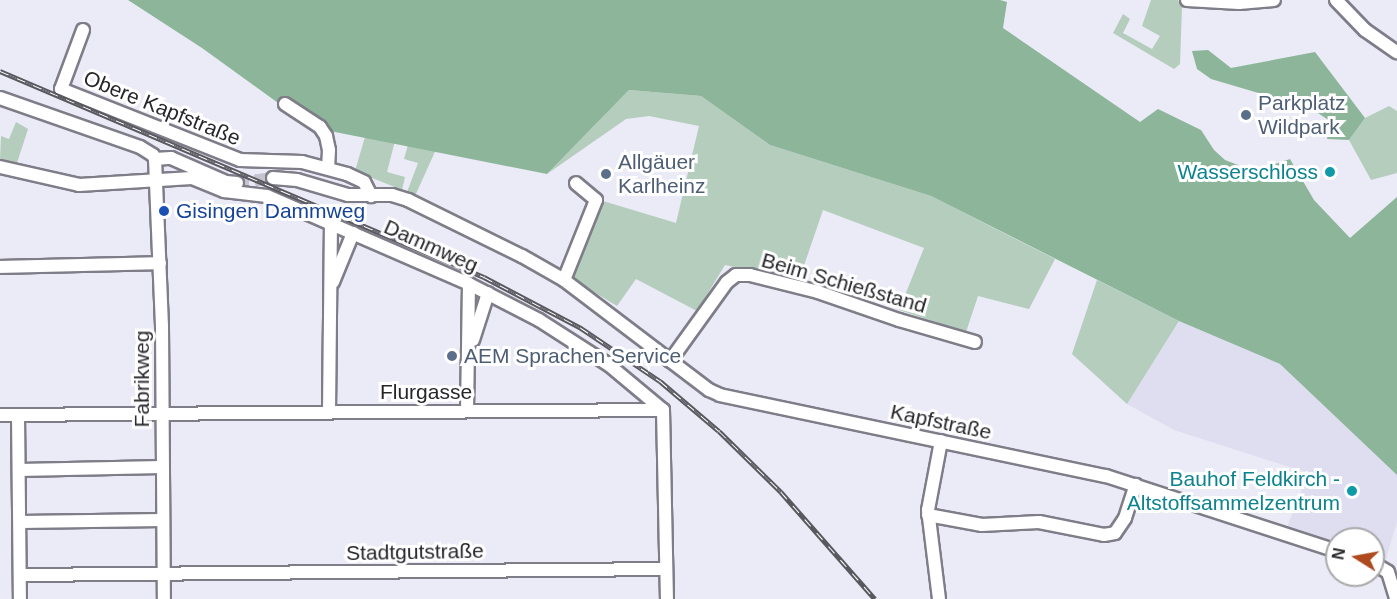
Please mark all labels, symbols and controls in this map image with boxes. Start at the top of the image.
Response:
street label: Obere Kapfstraße [80,65,244,151]
place label: Parkplatz Wildpark [1258,90,1346,140]
marker: Parkplatz Wildpark [1239,108,1253,122]
place label: Allgäuer Karlheinz [618,149,706,199]
place label: Wasserschloss [1178,159,1318,185]
marker: Wasserschloss [1323,165,1337,179]
marker: Allgäuer Karlheinz [599,167,613,181]
place label: Gisingen Dammweg [176,198,365,224]
marker: Gisingen Dammweg [157,204,171,218]
street label: Dammweg [380,214,482,278]
street label: Beim Schießstand [759,247,929,319]
street label: Fabrikweg [129,331,155,427]
place label: AEM Sprachen Service [464,343,681,369]
marker: AEM Sprachen Service [445,349,459,363]
street label: Flurgasse [380,379,472,405]
street label: Kapfstraße [888,399,994,445]
place label: Bauhof Feldkirch - Altstoffsammelzentrum [1127,466,1340,516]
marker: Bauhof Feldkirch - Altstoffsammelzentrum [1345,484,1359,498]
north arrow [1325,527,1385,587]
street label: Stadtgutstraße [346,538,484,566]
text: N [1329,547,1348,561]

